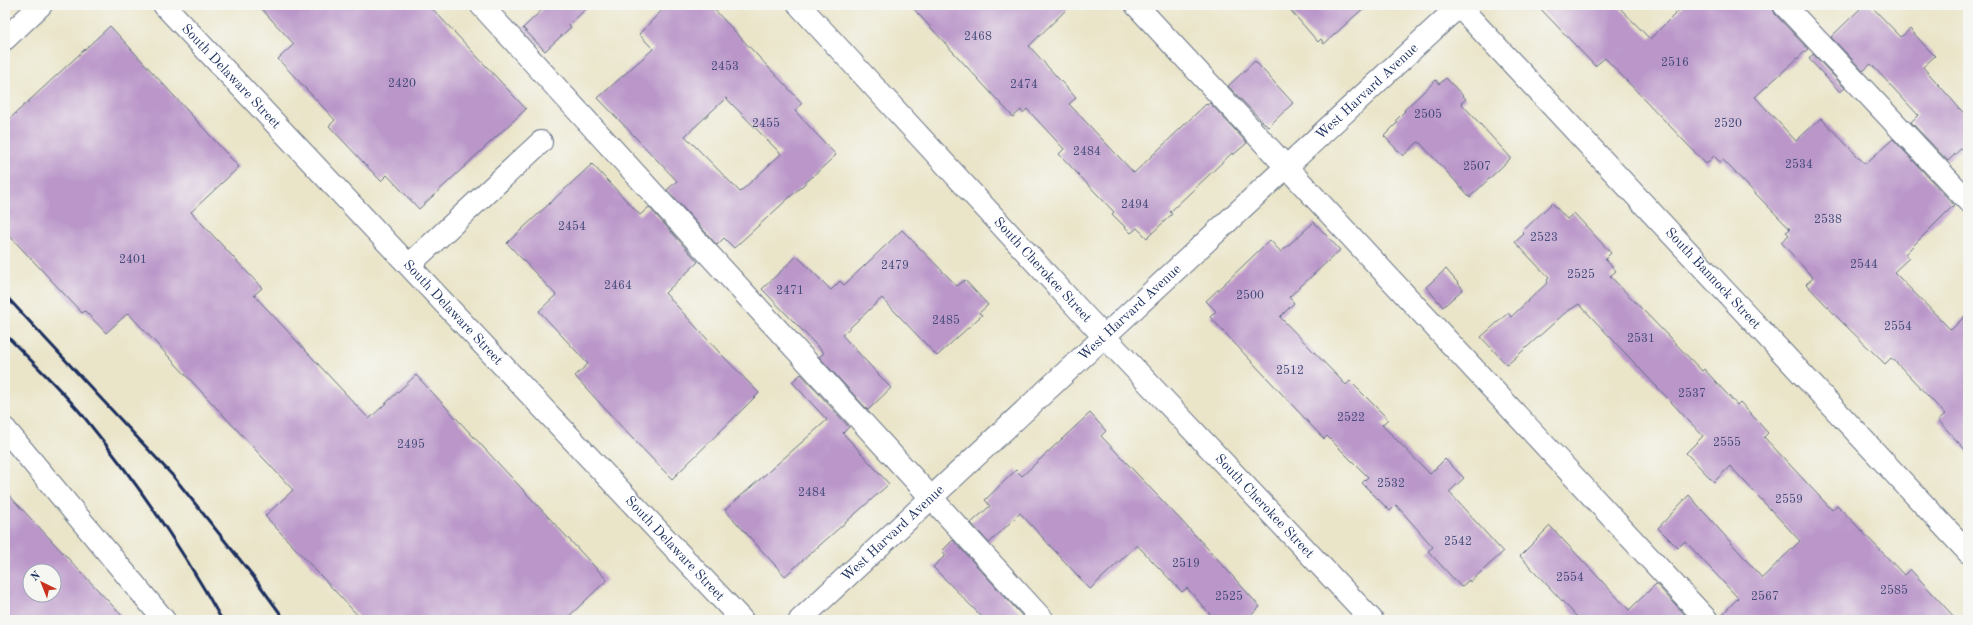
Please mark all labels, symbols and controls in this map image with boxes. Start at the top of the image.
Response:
street label: South Delaware Street [179,21,284,132]
house number: 2468 [964,31,992,43]
street label: West Harvard Avenue [1313,41,1421,142]
house number: 2516 [1661,56,1689,69]
house number: 2453 [711,60,739,73]
house number: 2420 [388,78,416,90]
house number: 2474 [1010,79,1038,91]
house number: 2505 [1414,108,1442,121]
house number: 2455 [752,117,780,130]
house number: 2520 [1714,117,1742,130]
house number: 2484 [1073,146,1101,158]
house number: 2534 [1785,158,1813,171]
house number: 2507 [1463,160,1491,173]
house number: 2494 [1121,199,1149,211]
house number: 2538 [1814,213,1842,226]
street label: South Cherokee Street [991,215,1094,325]
house number: 2454 [558,220,586,233]
street label: South Bannock Street [1663,225,1763,332]
house number: 2523 [1530,231,1558,244]
house number: 2401 [119,254,147,266]
street label: South Delaware Street [401,257,505,368]
house number: 2544 [1850,258,1878,271]
house number: 2479 [881,260,909,272]
street label: West Harvard Avenue [1076,262,1184,363]
house number: 2525 [1567,268,1595,281]
house number: 2464 [604,280,632,292]
house number: 2471 [776,285,804,297]
house number: 2500 [1236,289,1264,302]
house number: 2485 [932,314,960,327]
house number: 2554 [1884,320,1912,333]
house number: 2531 [1627,332,1655,345]
house number: 2512 [1276,364,1304,377]
house number: 2537 [1678,387,1706,400]
house number: 2522 [1337,411,1365,424]
house number: 2555 [1713,436,1741,449]
house number: 2495 [397,438,425,451]
street label: South Cherokee Street [1212,452,1317,561]
house number: 2532 [1377,477,1405,490]
street label: West Harvard Avenue [839,483,947,584]
house number: 2484 [798,487,826,499]
house number: 2559 [1775,493,1803,506]
street label: South Delaware Street [623,494,727,604]
house number: 2542 [1444,535,1472,548]
house number: 2519 [1172,557,1200,570]
north arrow [22,563,62,603]
text: N [29,569,43,584]
house number: 2554 [1556,571,1584,584]
house number: 2585 [1880,584,1908,597]
house number: 2525 [1215,590,1243,603]
house number: 2567 [1751,590,1779,603]

